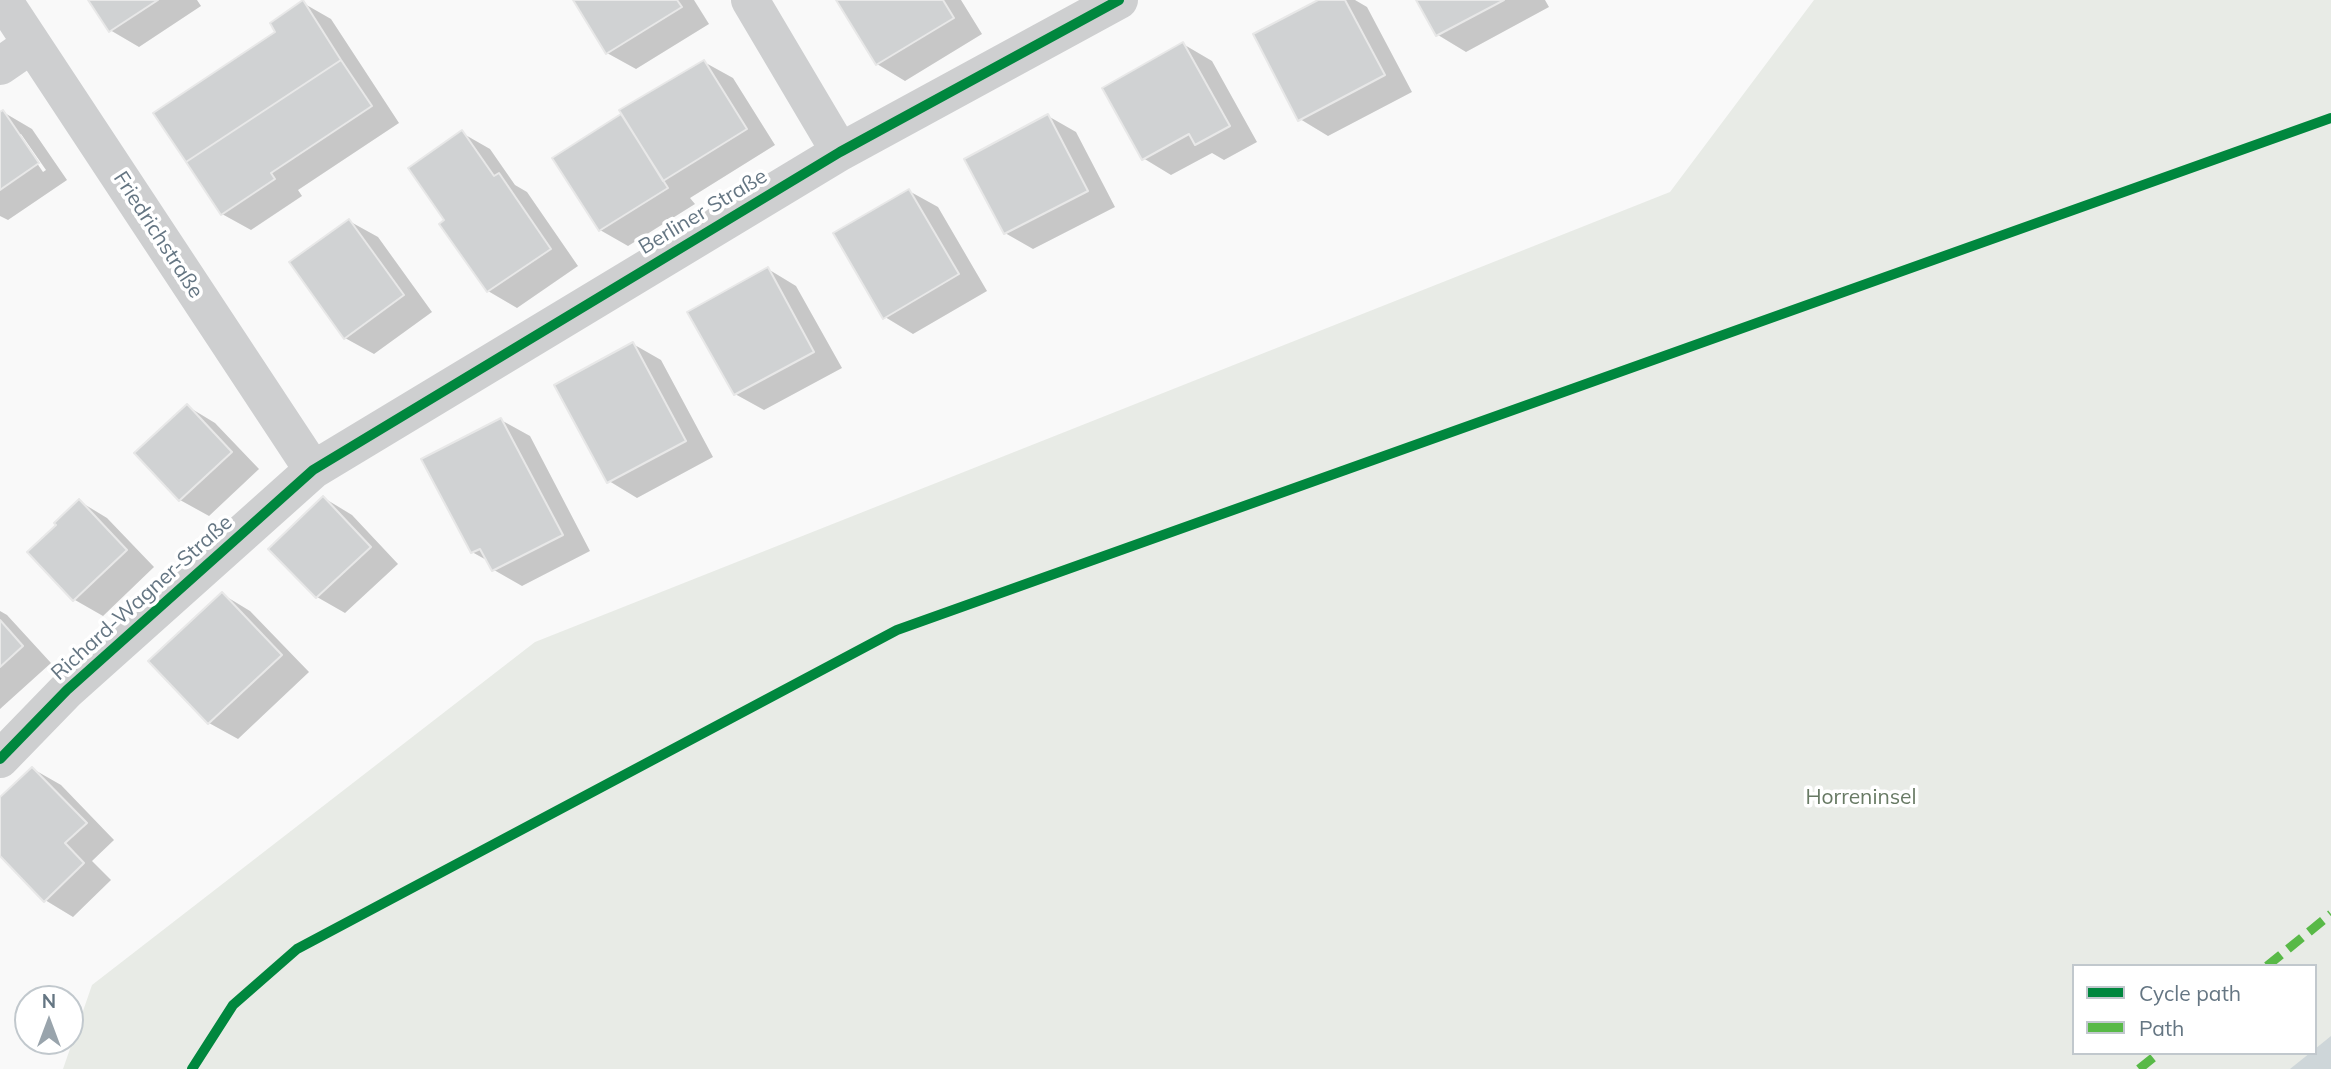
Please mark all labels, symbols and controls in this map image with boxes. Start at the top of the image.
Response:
street label: Berliner Straße [634,164,772,260]
street label: Friedrichstraße [108,167,208,303]
street label: Richard-Wagner-Straße [46,510,238,686]
park label: Horreninsel [1805,785,1917,811]
legend [2072,964,2317,1055]
text: Cycle path [2139,980,2241,1006]
north arrow [14,985,84,1055]
text: N [42,989,56,1013]
text: Path [2139,1015,2184,1041]

